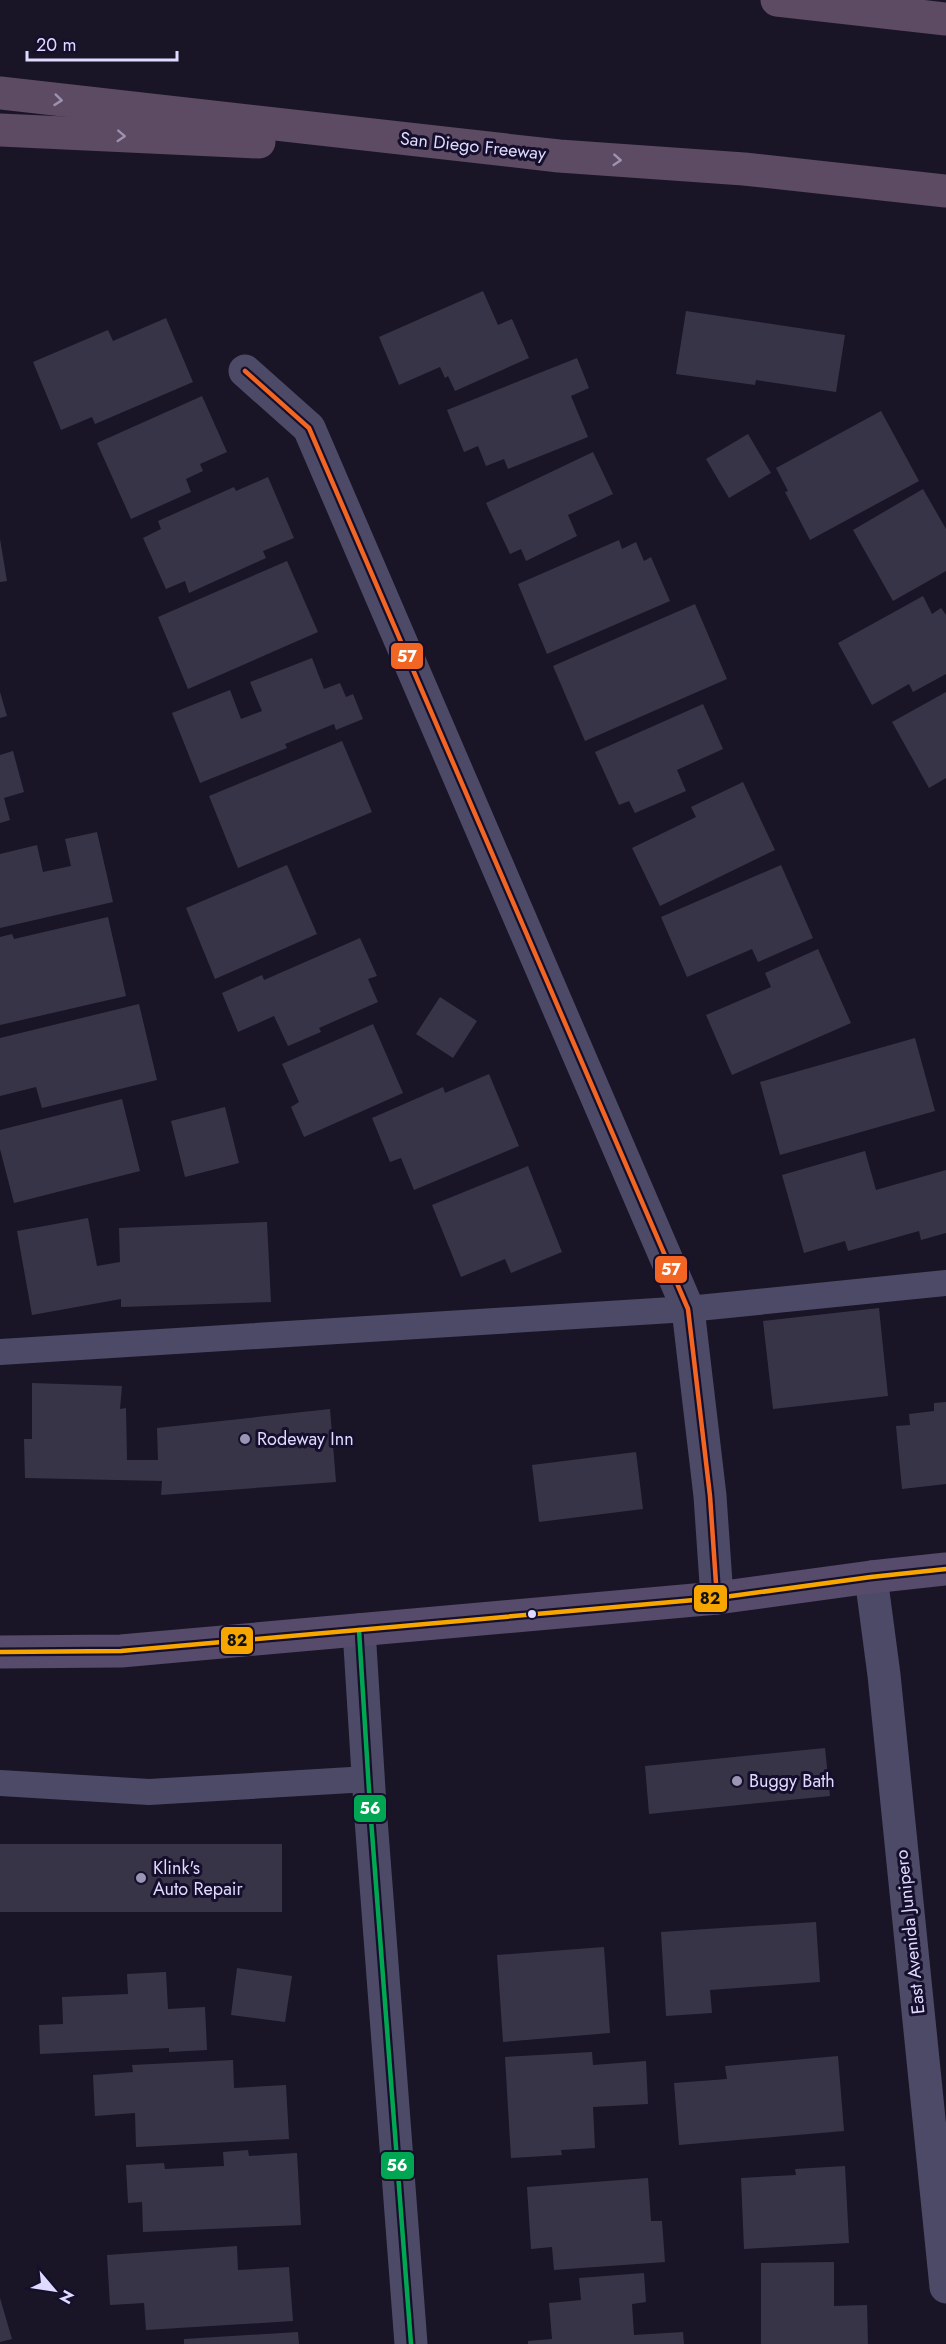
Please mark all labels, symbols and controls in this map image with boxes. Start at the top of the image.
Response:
scale bar [27,24,177,62]
text: 20 m [36,32,76,58]
one-way arrow [54,93,63,105]
street label: San Diego Freeway [399,125,547,167]
one-way arrow [117,130,126,143]
one-way arrow [613,153,622,166]
line badge: 57 [390,642,424,670]
text: 57 [397,645,417,668]
line badge: 57 [654,1255,688,1284]
text: 57 [661,1258,681,1281]
place label: Rodeway Inn [257,1426,354,1452]
marker: Rodeway Inn [238,1432,252,1446]
line badge: 82 [693,1584,728,1613]
text: 82 [700,1587,720,1610]
unlabelled marker [526,1608,538,1620]
line badge: 82 [220,1626,254,1655]
text: 82 [227,1629,247,1652]
place label: Buggy Bath [749,1768,835,1794]
marker: Buggy Bath [730,1774,744,1788]
line badge: 56 [353,1794,387,1823]
text: 56 [359,1797,381,1820]
street label: East Avenida Junipero [888,1848,932,2015]
place label: Klink's Auto Repair [153,1855,243,1902]
marker: Klink's Auto Repair [134,1871,148,1885]
line badge: 56 [380,2151,415,2180]
text: 56 [386,2154,408,2177]
north arrow [24,2260,84,2320]
text: N [54,2286,80,2308]

